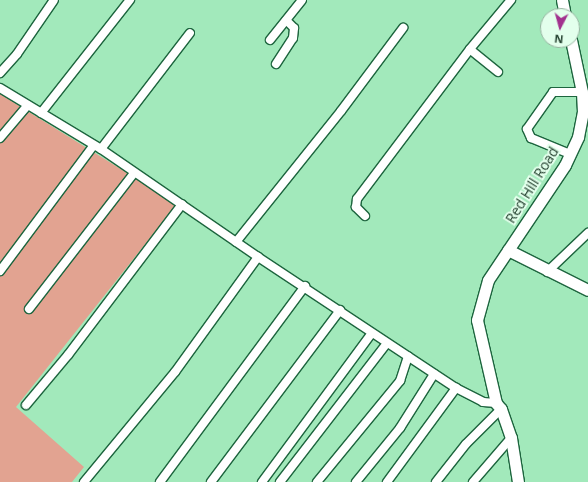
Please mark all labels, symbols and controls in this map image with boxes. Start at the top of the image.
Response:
north arrow [540,8,580,48]
text: N [554,32,564,47]
street label: Red Hill Road [502,144,562,226]

